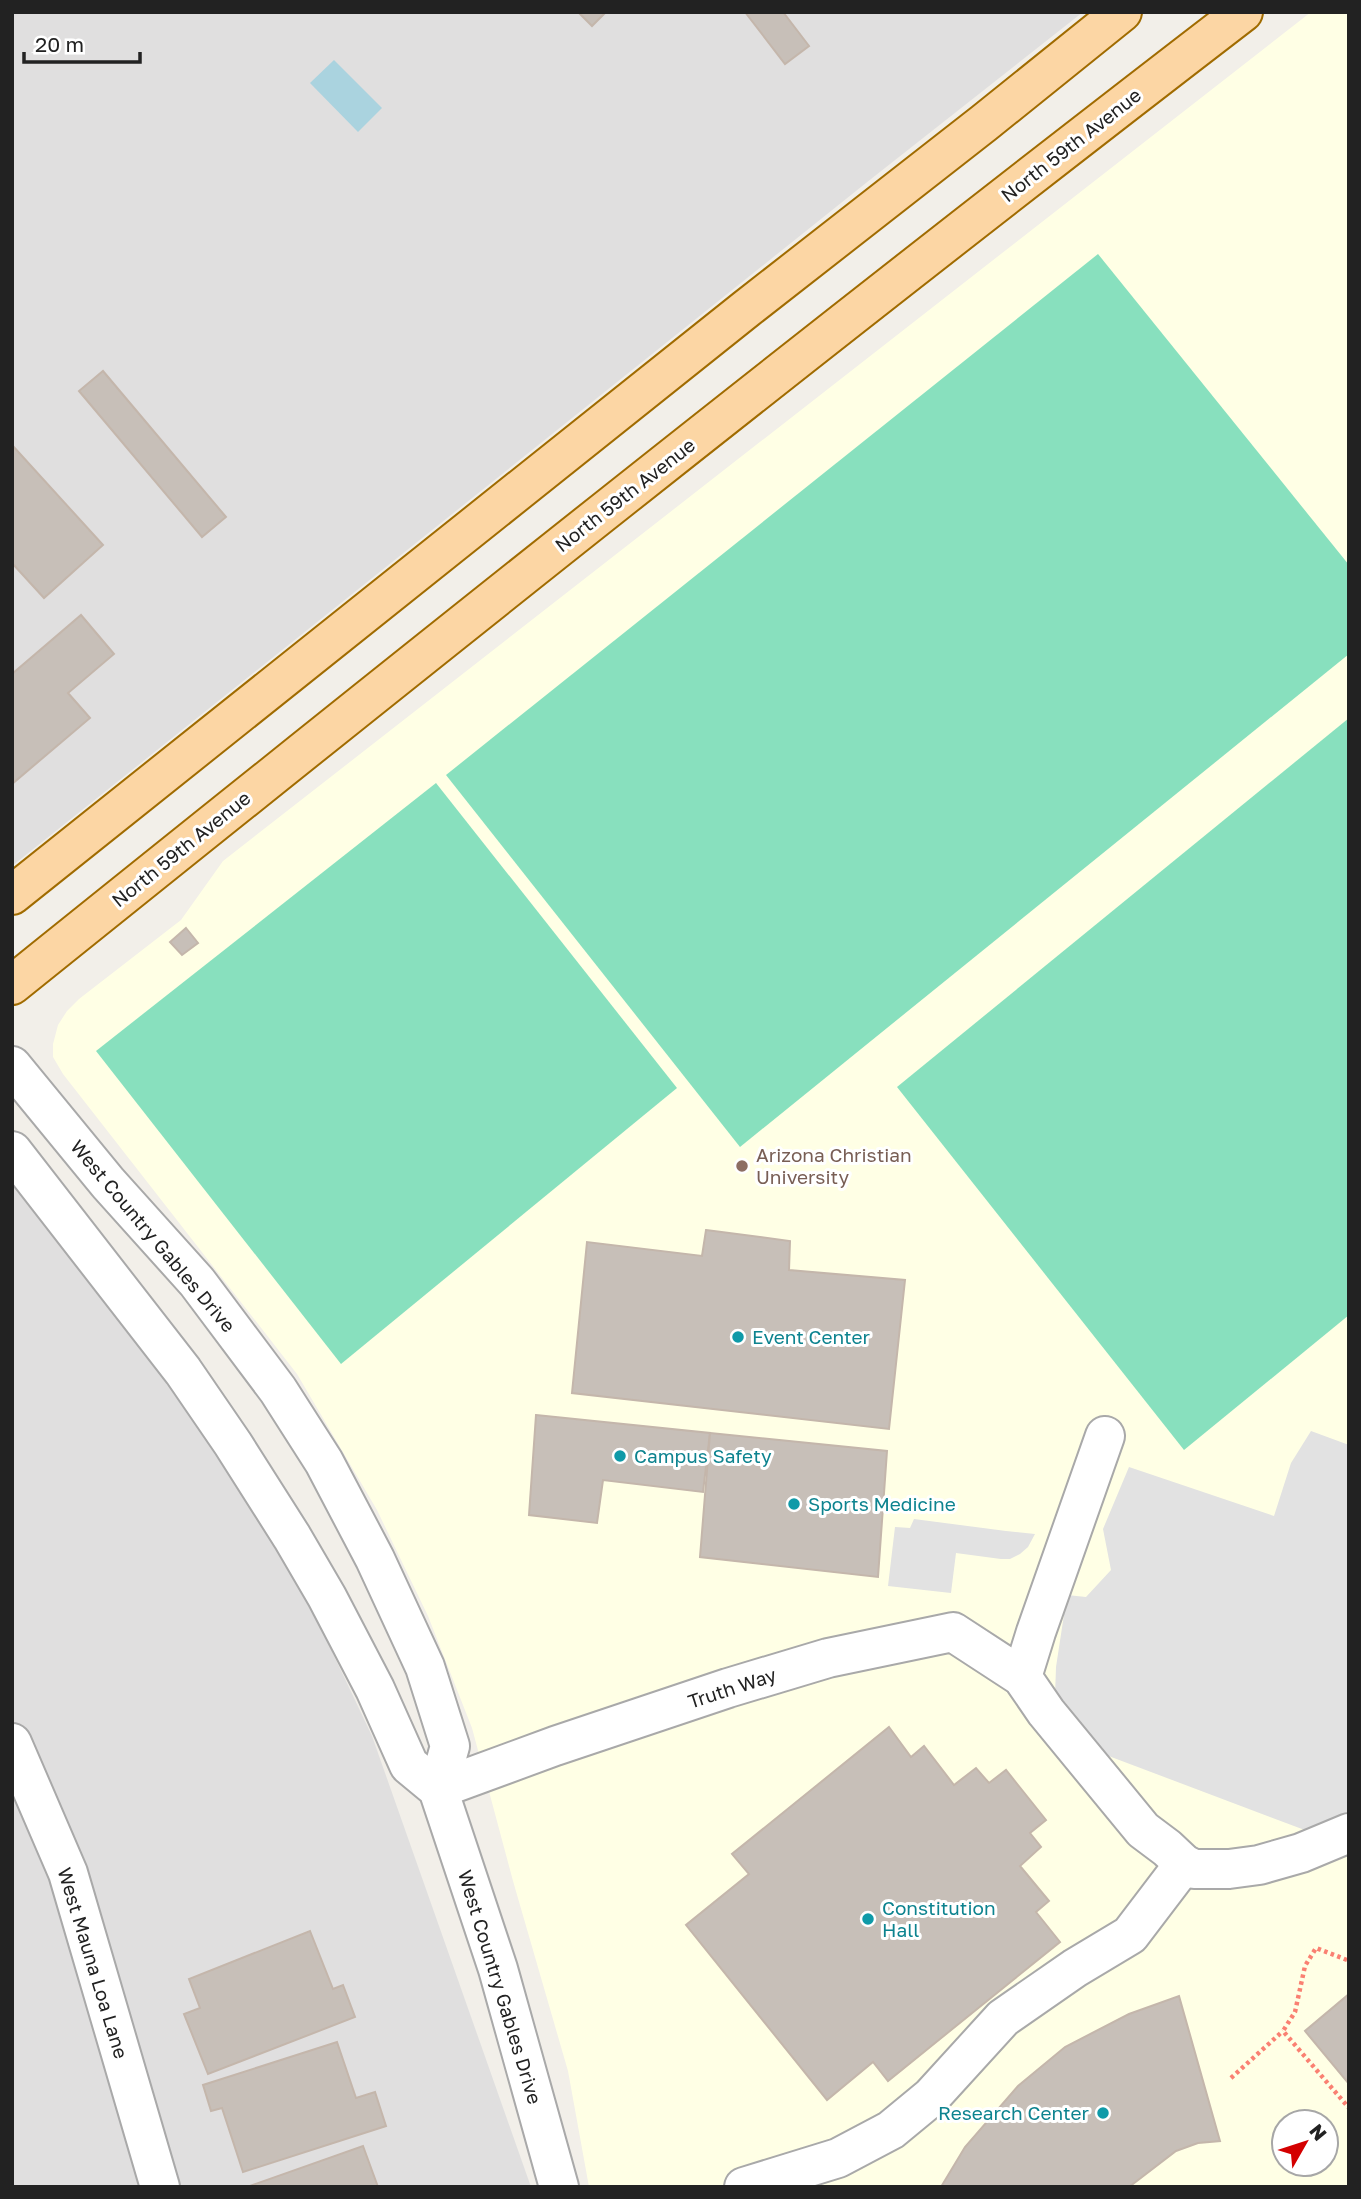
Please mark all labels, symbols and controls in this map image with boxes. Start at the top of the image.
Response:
scale bar [24,21,140,65]
text: 20 m [35,31,84,57]
street label: North 59th Avenue [996,83,1145,206]
street label: North 59th Avenue [550,433,699,556]
street label: North 59th Avenue [107,786,254,911]
street label: West Country Gables Drive [66,1135,241,1336]
place label: Arizona Christian University [756,1143,912,1188]
marker: Arizona Christian University [734,1158,750,1174]
place label: Event Center [752,1325,871,1348]
marker: Event Center [730,1329,746,1345]
place label: Campus Safety [634,1444,772,1467]
marker: Campus Safety [612,1448,628,1464]
place label: Sports Medicine [808,1492,956,1515]
marker: Sports Medicine [786,1496,802,1512]
street label: Truth Way [685,1662,779,1713]
street label: West Mauna Loa Lane [53,1865,134,2061]
street label: West Country Gables Drive [454,1867,547,2107]
place label: Constitution Hall [882,1896,996,1941]
marker: Constitution Hall [860,1911,876,1927]
place label: Research Center [938,2101,1090,2124]
marker: Research Center [1095,2105,1111,2121]
north arrow [1270,2108,1340,2178]
text: N [1305,2119,1332,2145]

